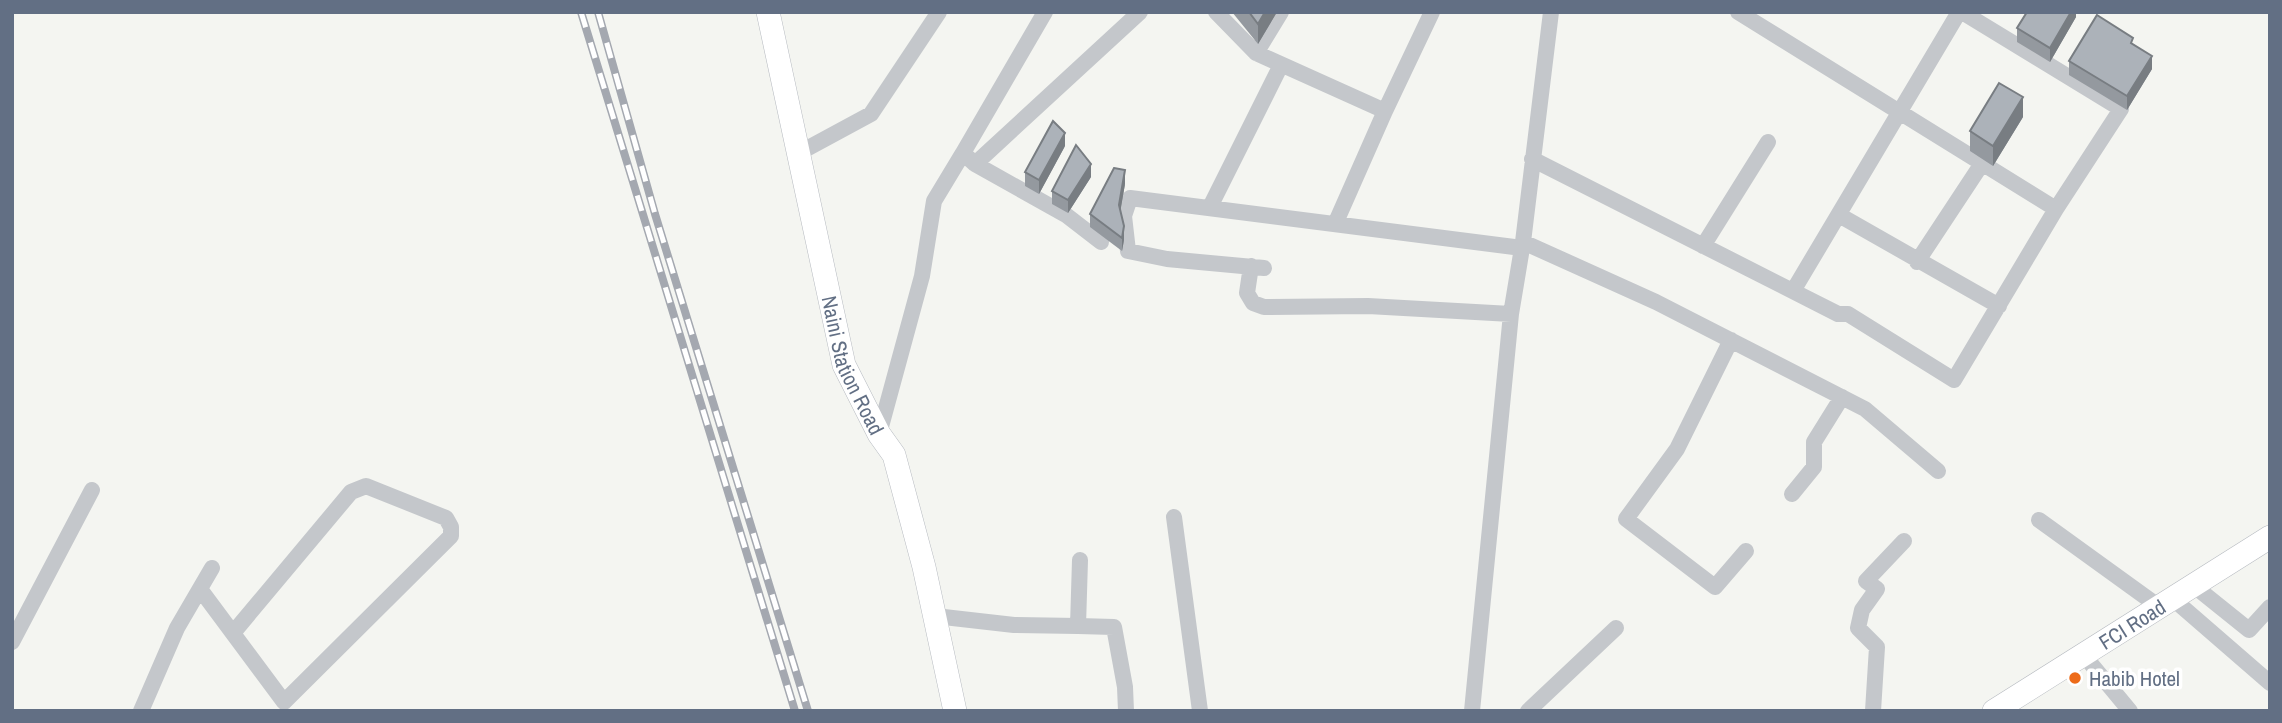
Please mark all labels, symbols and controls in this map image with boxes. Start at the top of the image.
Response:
street label: Naini Station Road [815,293,891,440]
street label: FCI Road [2093,592,2171,656]
place label: Habib Hotel [2089,664,2180,693]
marker: Habib Hotel [2067,670,2083,686]

